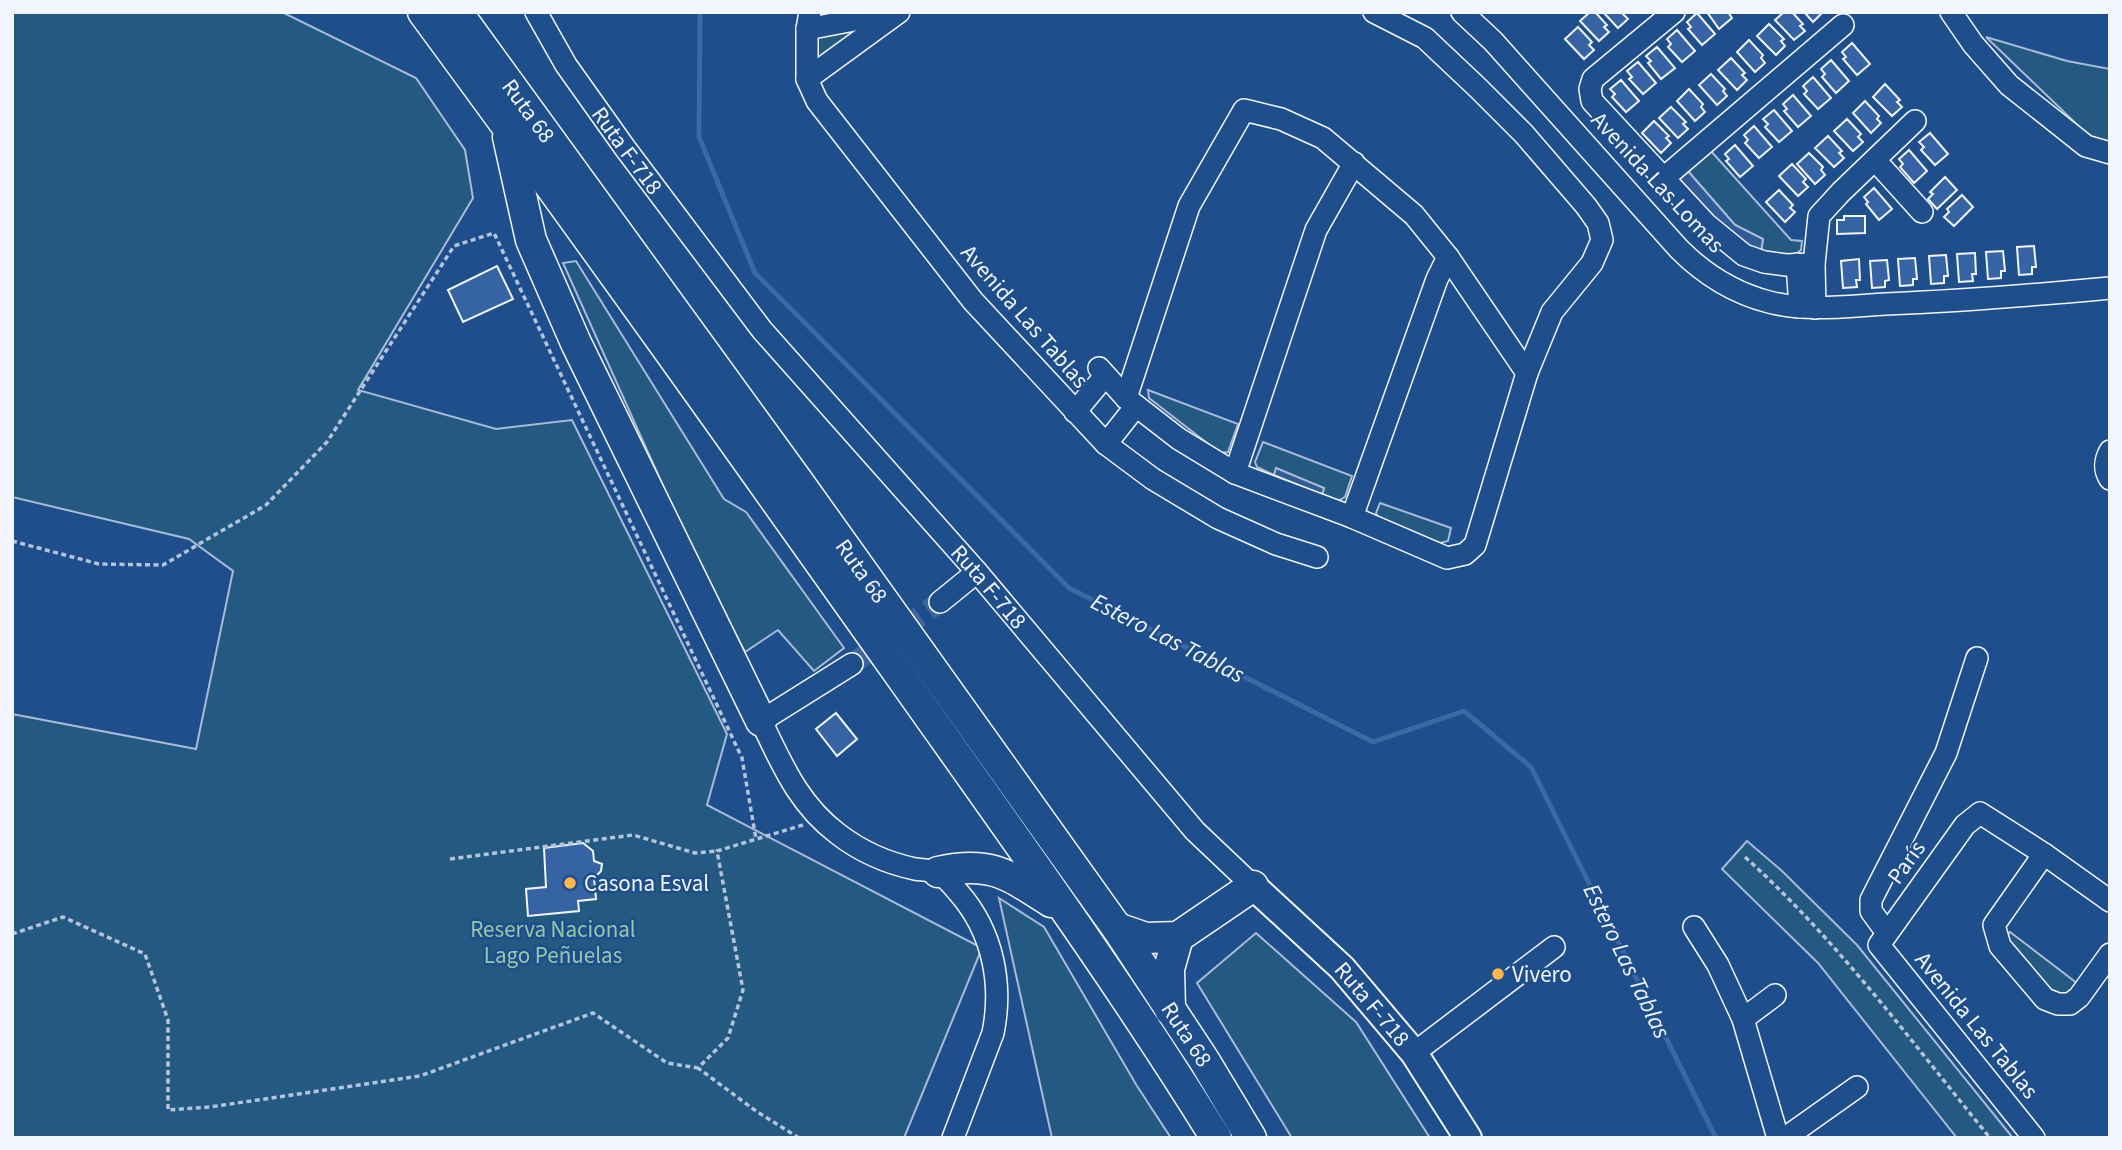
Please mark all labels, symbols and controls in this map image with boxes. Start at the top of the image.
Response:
street label: Ruta 68 [494,72,563,150]
street label: Ruta F-718 [584,100,670,202]
street label: Avenida Las Lomas [1583,104,1732,260]
street label: Avenida Las Tablas [953,237,1096,395]
street label: Ruta 68 [827,532,896,610]
street label: Ruta F-718 [943,537,1034,636]
water label: Estero Las Tablas [1085,585,1251,692]
street label: París [1879,834,1934,891]
place label: Casona Esval [584,867,709,900]
marker: Casona Esval [562,875,578,891]
water label: Estero Las Tablas [1574,878,1679,1045]
park label: Reserva Nacional Lago Peñuelas [470,913,636,972]
street label: Avenida Las Tablas [1907,945,2046,1106]
street label: Ruta F-718 [1326,955,1418,1054]
place label: Vivero [1512,958,1572,991]
marker: Vivero [1490,966,1506,982]
street label: Ruta 68 [1153,995,1220,1073]

